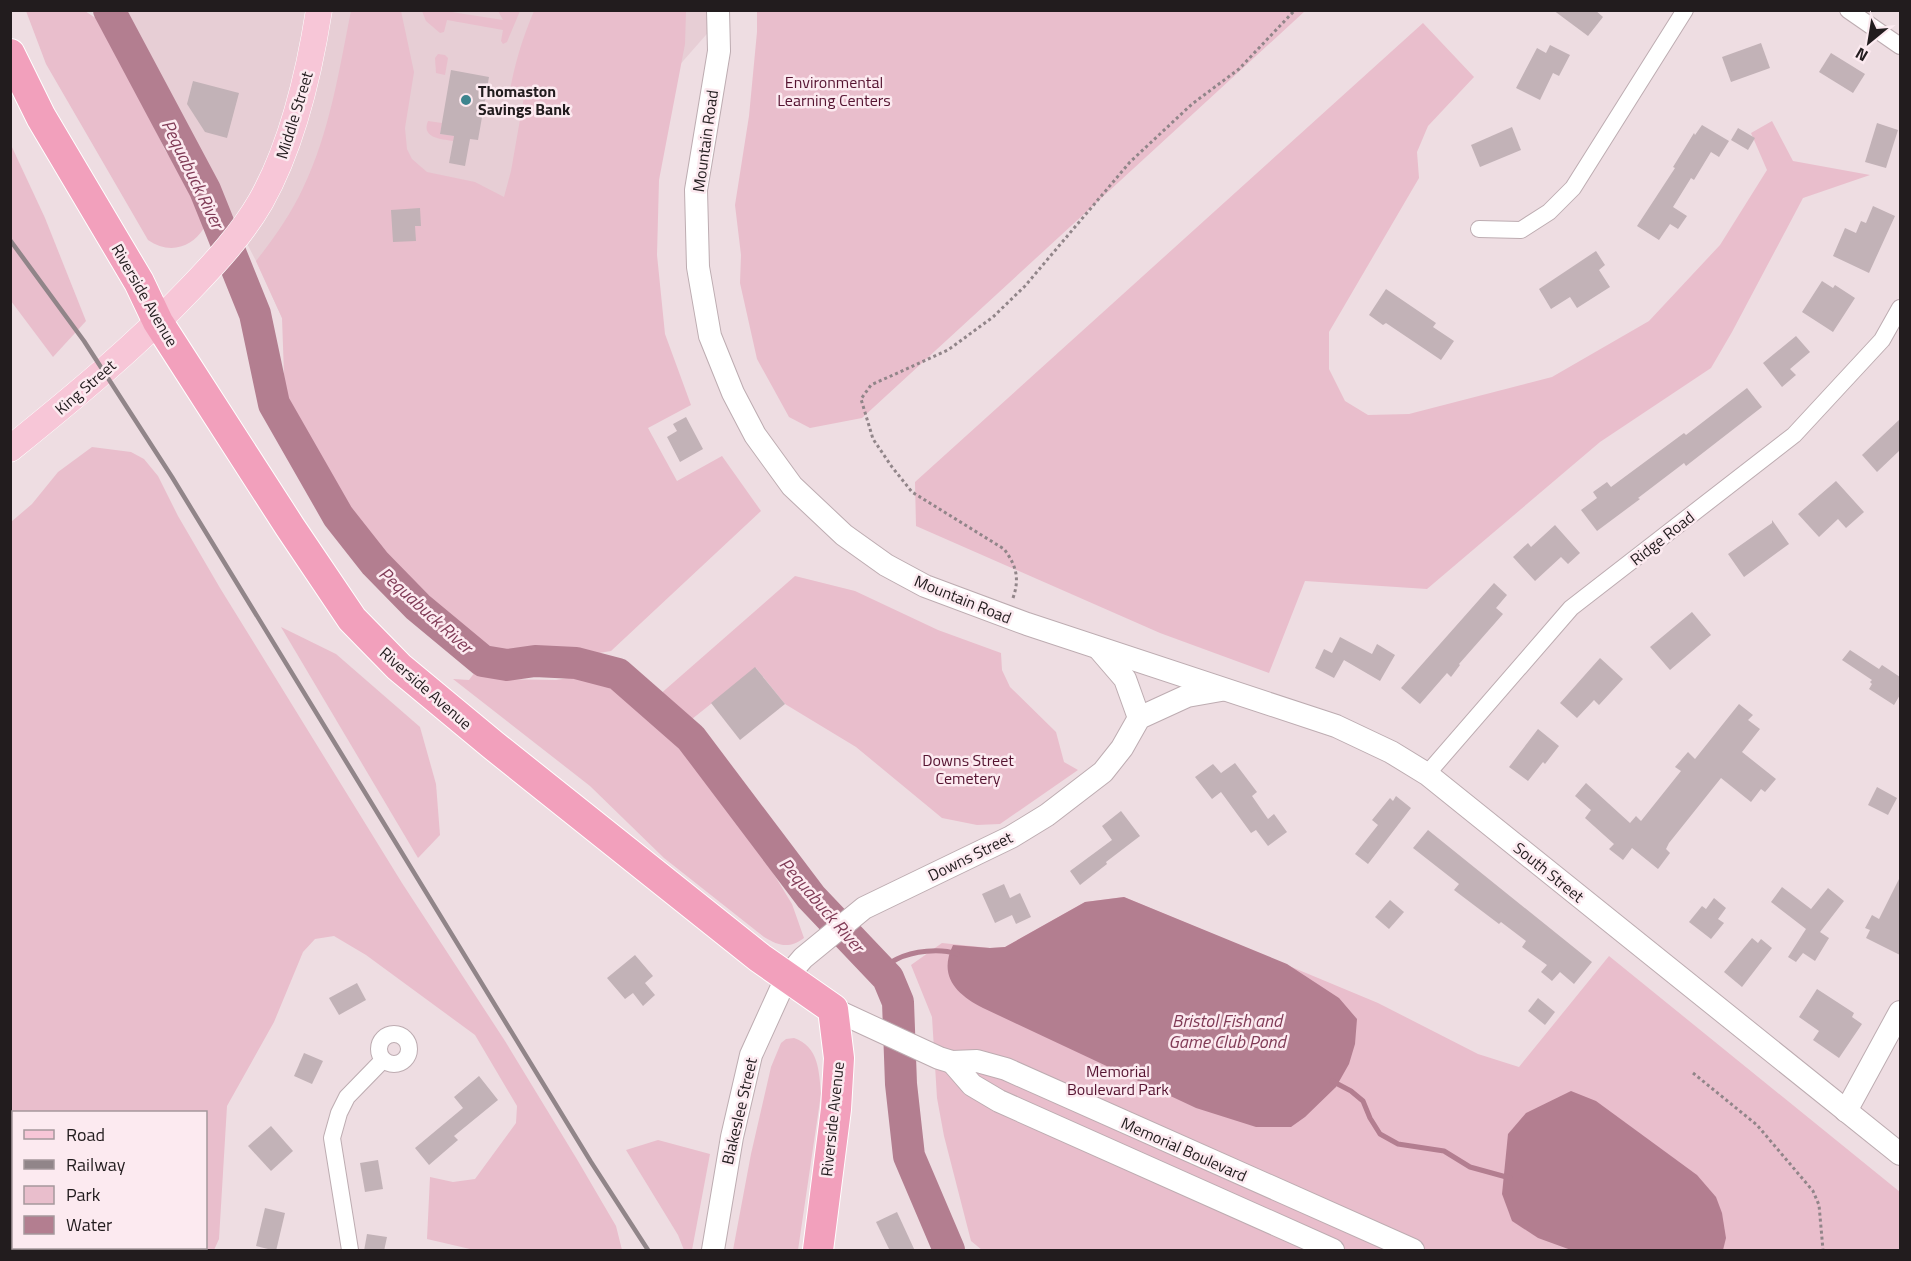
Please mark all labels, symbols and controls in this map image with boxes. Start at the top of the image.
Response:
north arrow [1839,12,1899,72]
text: N [1851,42,1872,68]
street label: Middle Street [269,68,319,162]
park label: Environmental Learning Centers [777,70,891,112]
place label: Thomaston Savings Bank [478,79,571,121]
street label: Mountain Road [686,88,724,194]
marker: Thomaston Savings Bank [459,93,473,107]
water label: Pequabuck River [155,115,232,235]
street label: Riverside Avenue [106,239,184,351]
street label: King Street [49,353,121,420]
street label: Ridge Road [1625,505,1699,571]
water label: Pequabuck River [373,560,481,661]
street label: Mountain Road [911,569,1015,629]
street label: Riverside Avenue [375,641,477,735]
park label: Downs Street Cemetery [922,748,1014,790]
street label: Downs Street [924,825,1017,887]
street label: South Street [1509,836,1590,908]
water label: Pequabuck River [773,852,872,960]
water label: Bristol Fish and Game Club Pond [1168,1007,1288,1055]
street label: Blakeslee Street [715,1055,763,1167]
park label: Memorial Boulevard Park [1067,1059,1169,1101]
street label: Riverside Avenue [814,1060,850,1178]
legend [12,1111,207,1249]
street label: Memorial Boulevard [1117,1111,1251,1187]
text: Road [66,1121,105,1148]
text: Railway [66,1151,126,1178]
text: Park [66,1181,101,1208]
text: Water [66,1211,112,1238]

